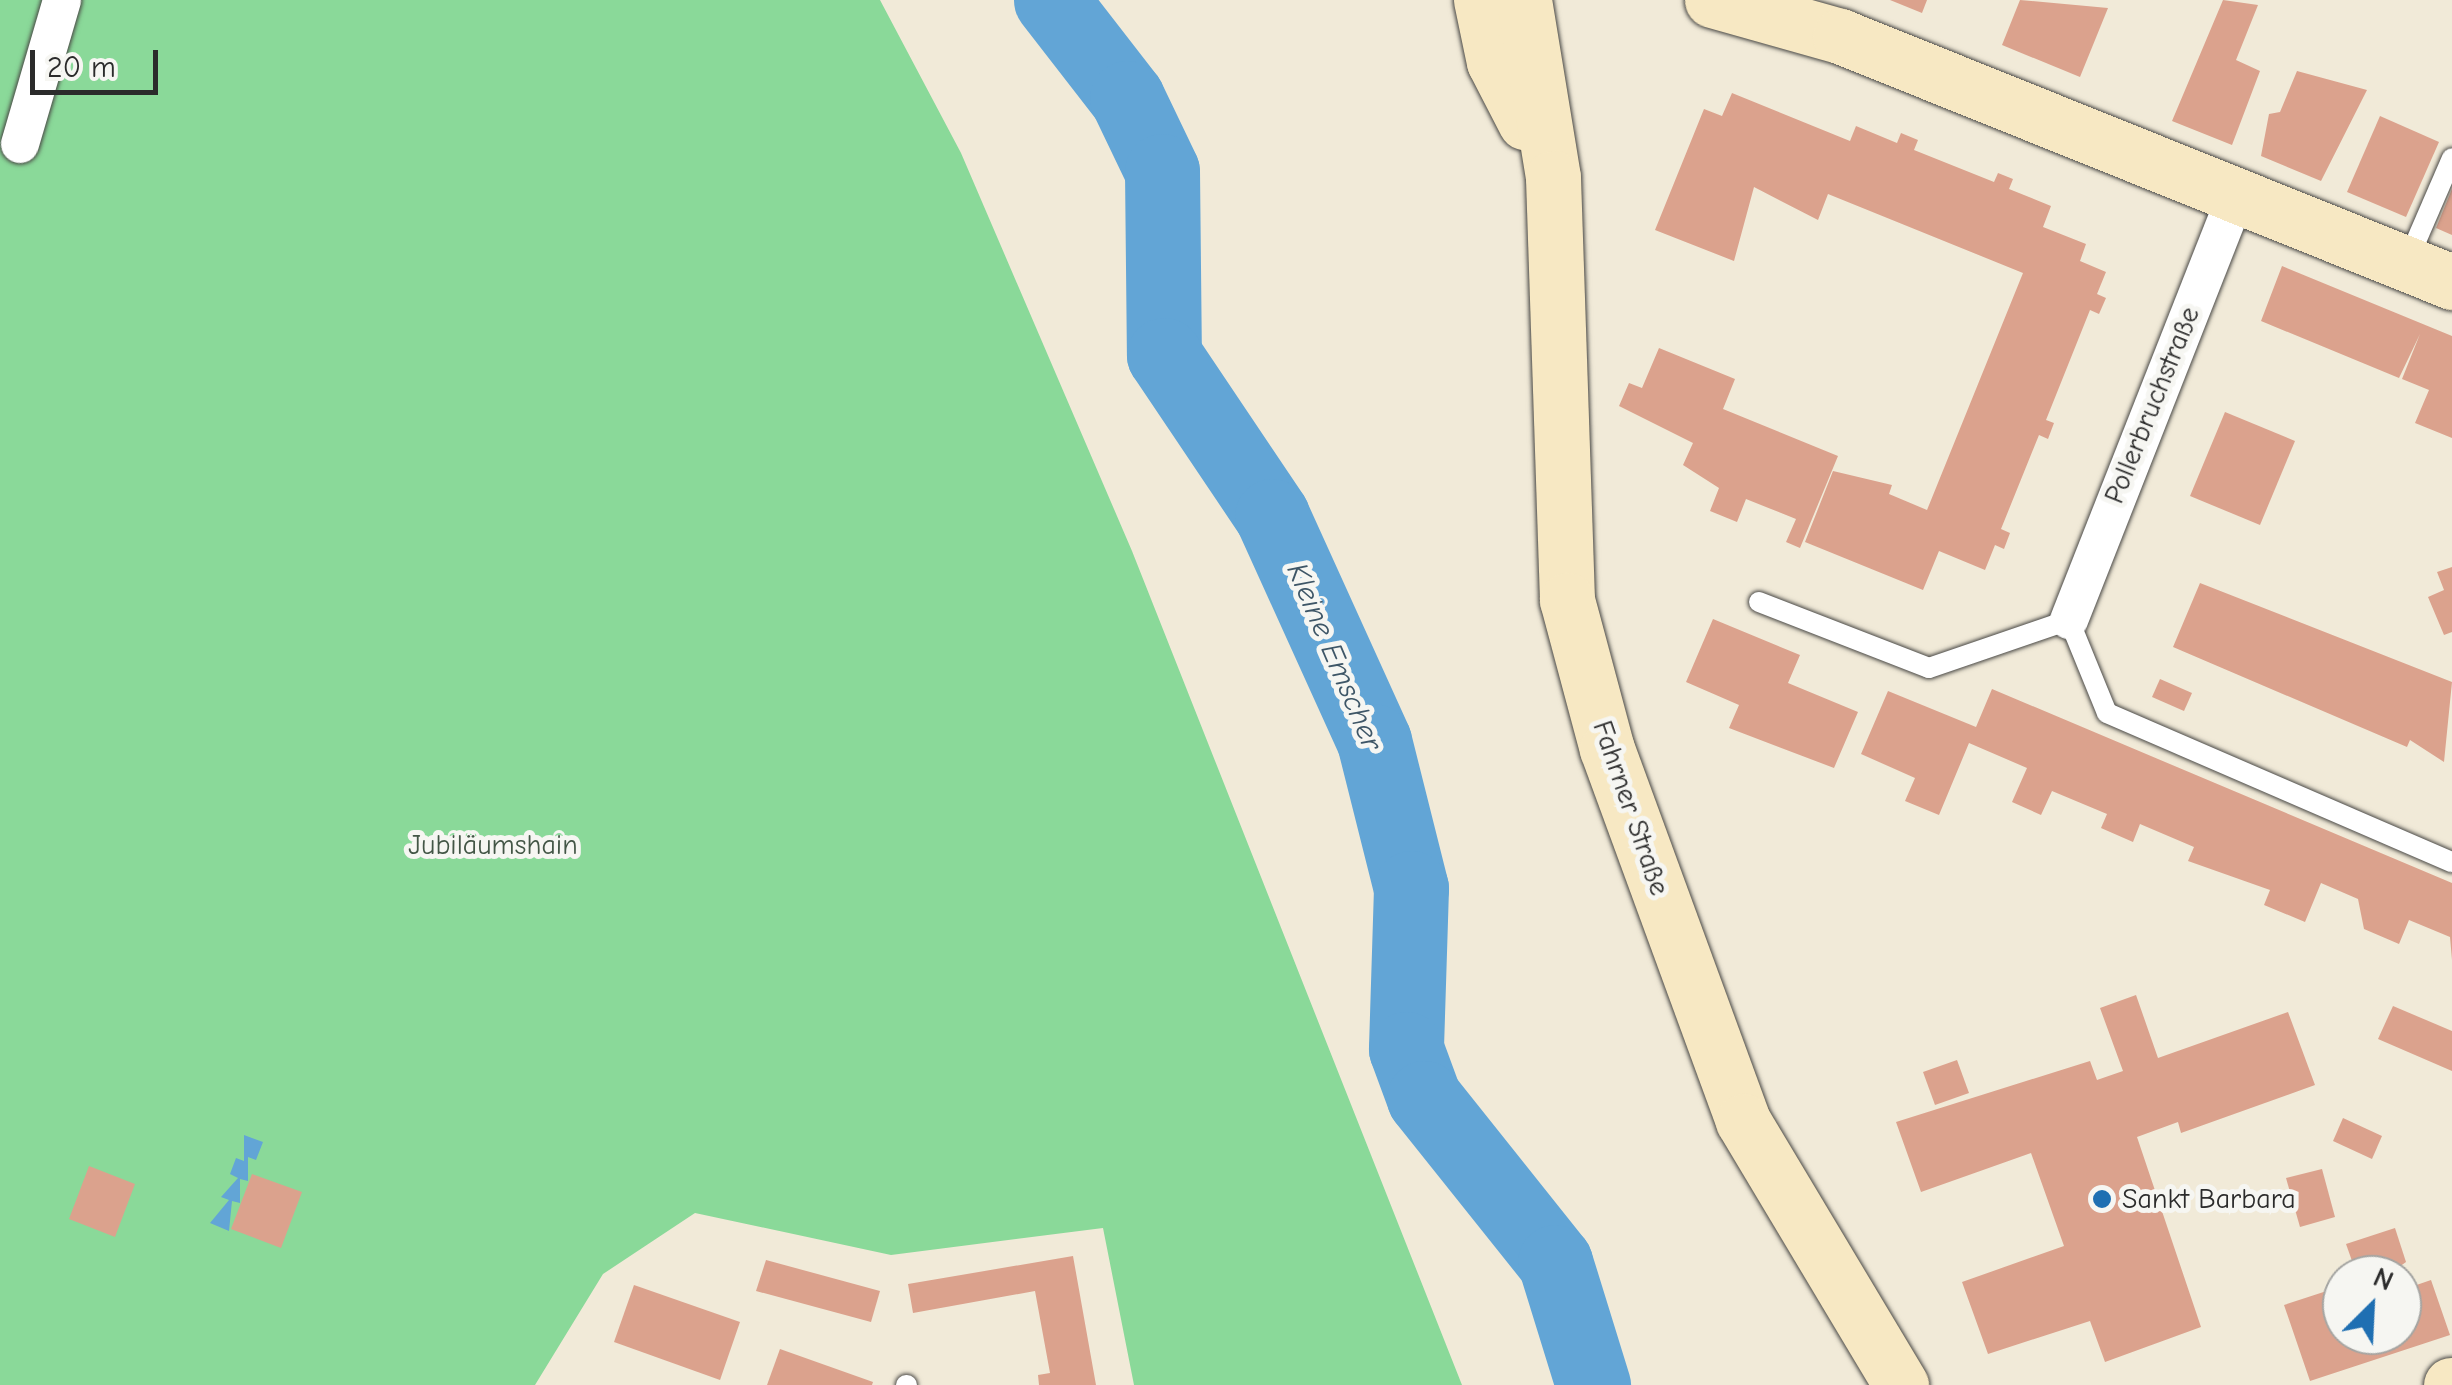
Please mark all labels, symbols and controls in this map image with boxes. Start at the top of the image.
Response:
scale bar [35,30,162,92]
text: 20 m [47,50,116,85]
street label: Pollerbruchstraße [2097,302,2207,508]
water label: Kleine Emscher [1278,558,1390,756]
street label: Fahrner Straße [1585,716,1677,900]
park label: Jubiläumshain [408,828,578,862]
place label: Sankt Barbara [2122,1182,2296,1216]
marker: Sankt Barbara [2091,1188,2113,1210]
north arrow [2322,1255,2422,1355]
text: N [2369,1261,2398,1298]

